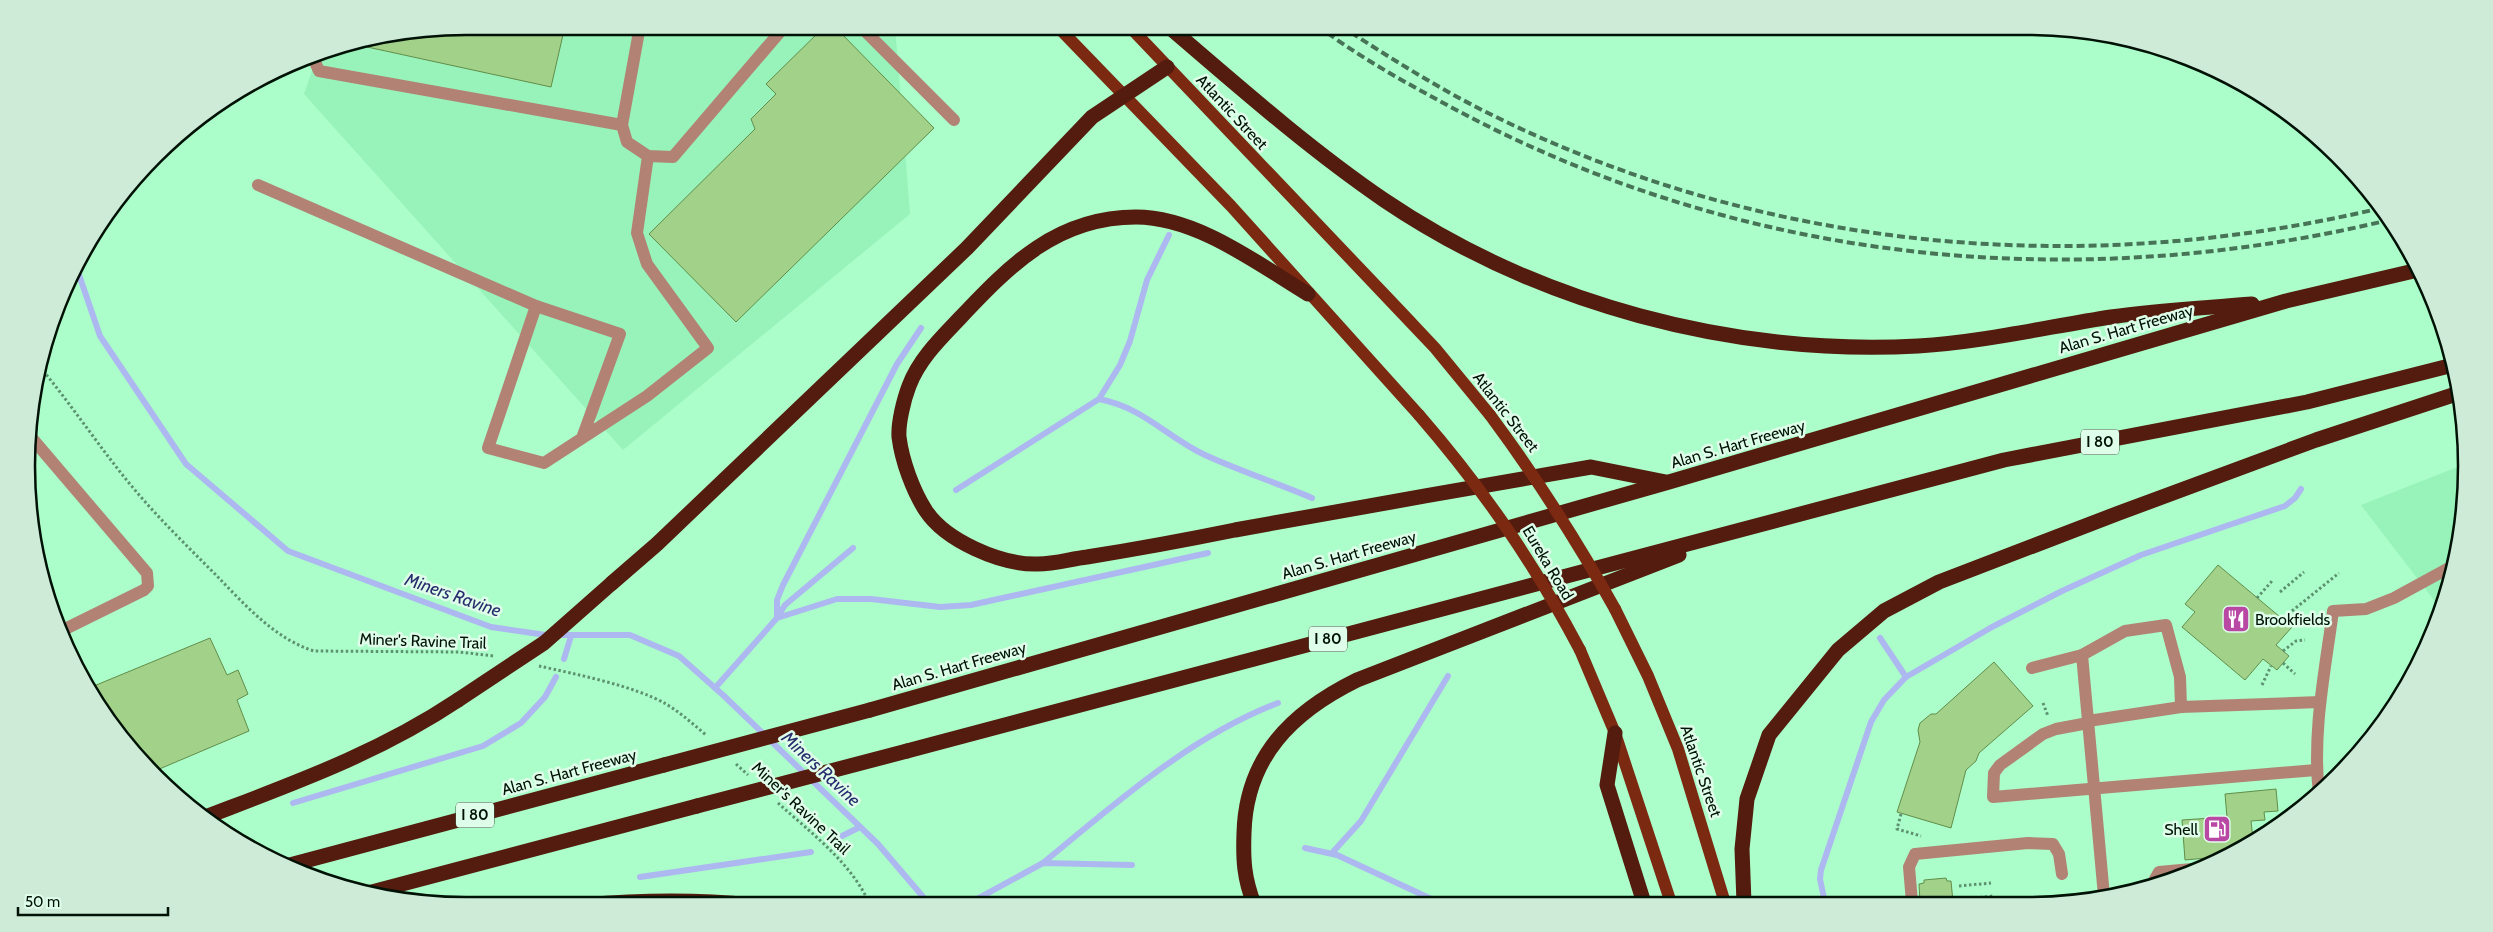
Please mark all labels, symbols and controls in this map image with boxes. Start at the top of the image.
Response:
street label: Atlantic Street [1192,70,1272,154]
street label: Alan S. Hart Freeway [2057,301,2195,357]
street label: Atlantic Street [1469,368,1543,456]
street label: Alan S. Hart Freeway [1669,416,1807,472]
road number: I 80 [2081,430,2119,454]
street label: Eureka Road [1518,523,1578,603]
street label: Alan S. Hart Freeway [1280,527,1418,583]
water label: Miners Ravine [401,568,504,622]
restaurant icon: Brookfields [2221,604,2251,634]
place label: Brookfields [2255,610,2331,629]
road number: I 80 [1309,626,1347,652]
street label: Miner's Ravine Trail [359,629,487,653]
street label: Alan S. Hart Freeway [890,638,1028,694]
street label: Atlantic Street [1676,723,1726,820]
water label: Miners Ravine [776,726,865,811]
street label: Alan S. Hart Freeway [500,745,638,799]
street label: Miner's Ravine Trail [748,758,854,858]
road number: I 80 [456,802,494,828]
fuel station icon: Shell [2202,814,2232,844]
place label: Shell [2164,820,2198,839]
scale bar [18,884,168,916]
text: 50 m [25,893,60,911]

